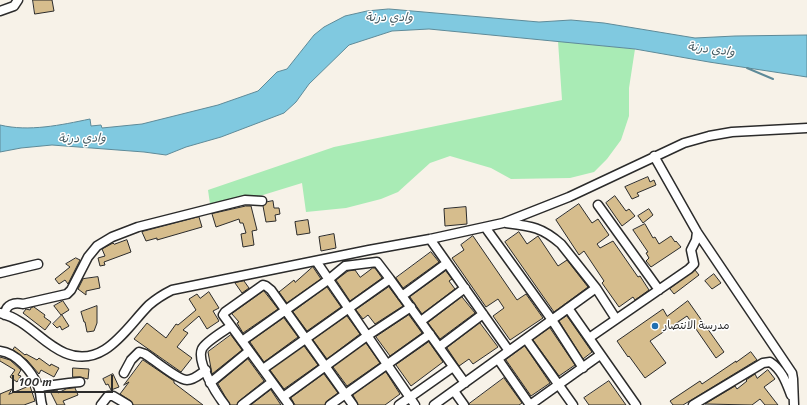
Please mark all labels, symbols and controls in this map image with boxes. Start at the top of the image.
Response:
water label: وادي درنة [365,11,413,25]
water label: وادي درنة [687,40,735,60]
water label: وادي درنة [58,131,106,147]
place label: مدرسة الانتصار [663,319,729,333]
marker: مدرسة الانتصار [650,321,660,331]
scale bar [14,367,115,393]
text: 100 m [19,371,52,393]

